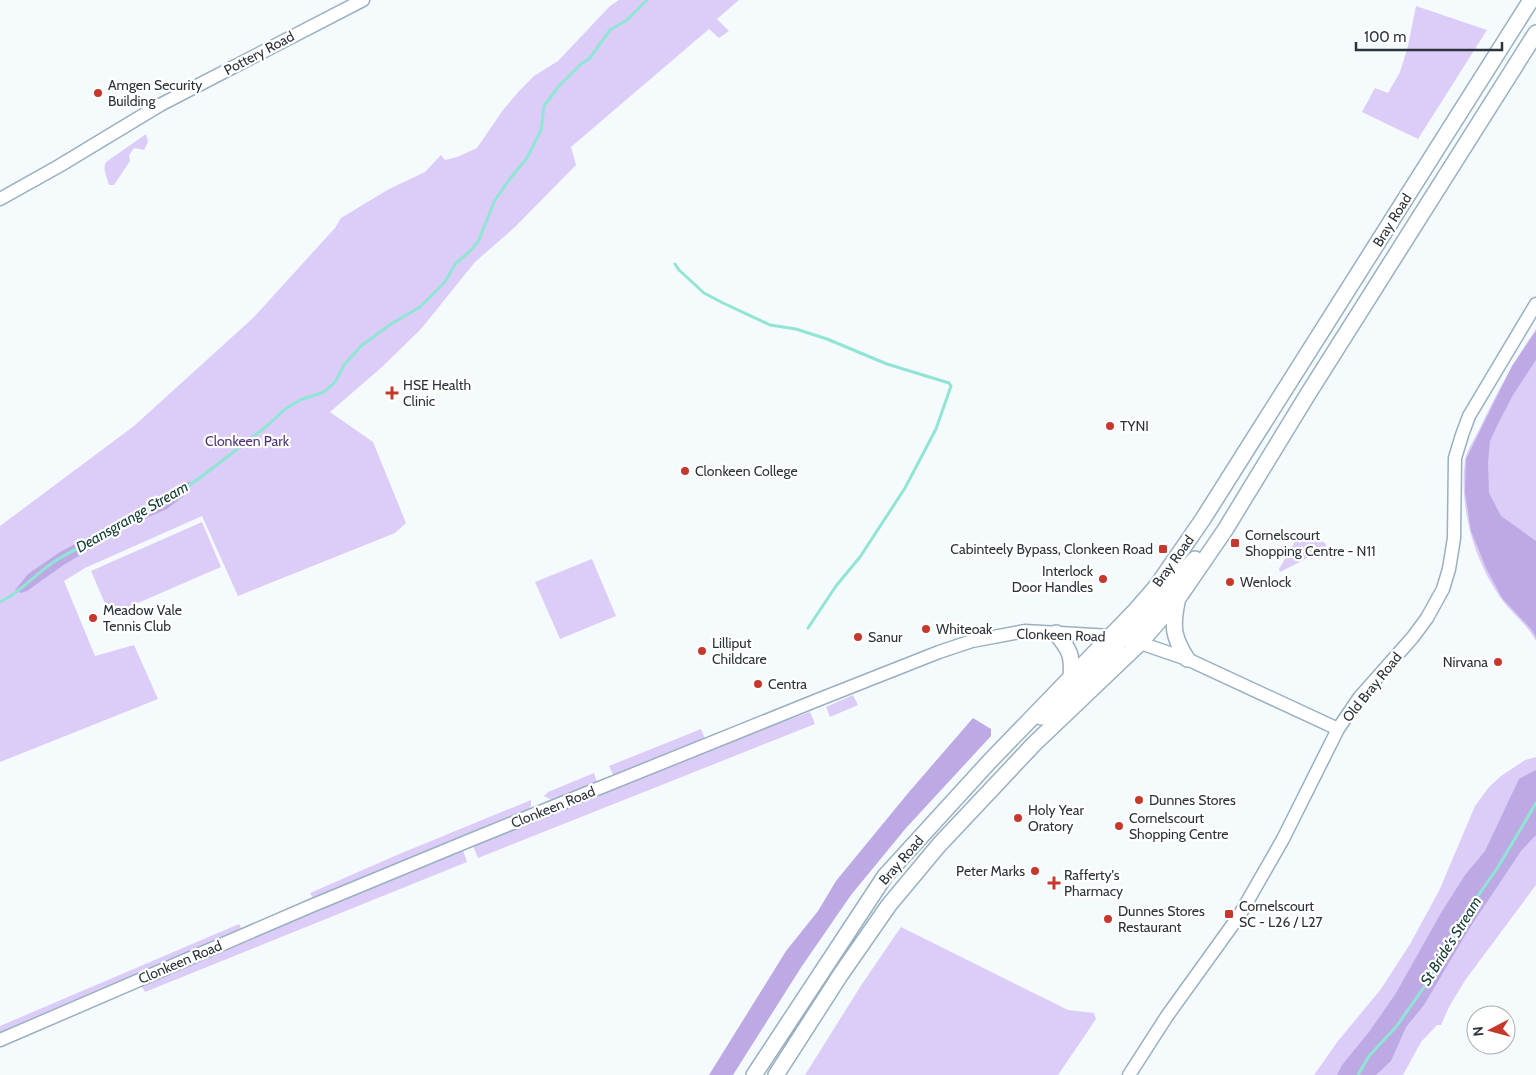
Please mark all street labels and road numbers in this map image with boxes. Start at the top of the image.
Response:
street label: Pottery Road [221,27,297,79]
street label: Bray Road [1369,190,1415,250]
street label: Bray Road [1148,532,1198,590]
street label: Clonkeen Road [1016,624,1106,646]
street label: Old Bray Road [1338,649,1406,725]
street label: Clonkeen Road [508,782,598,832]
street label: Bray Road [875,832,927,888]
street label: Clonkeen Road [136,936,224,988]

